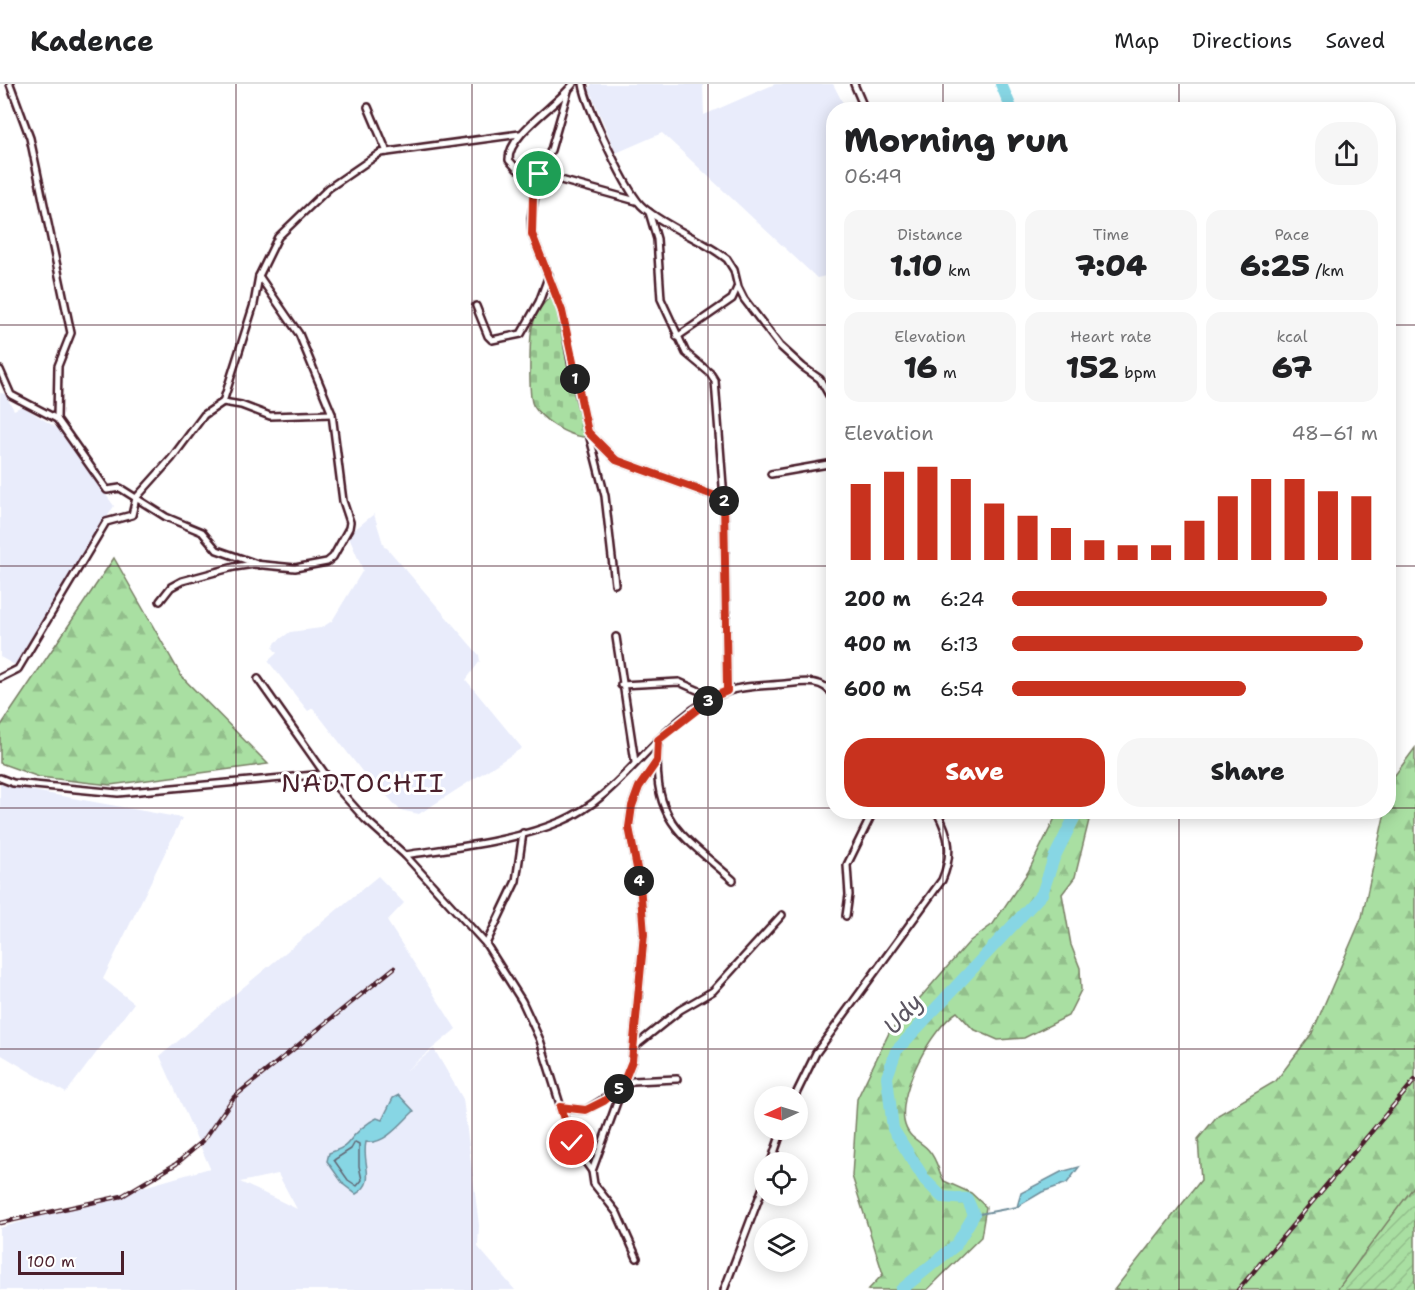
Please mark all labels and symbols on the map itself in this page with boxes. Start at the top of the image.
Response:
pin [513,148,564,199]
pin: 1 [560,364,590,394]
pin: 2 [709,486,739,516]
pin: 3 [693,686,723,716]
district label: NADTOCHII [281,765,445,800]
pin: 4 [624,866,654,896]
water label: Udy [876,987,930,1041]
pin: 5 [604,1074,634,1104]
north arrow [754,1086,808,1140]
pin [546,1117,597,1168]
scale bar [18,1248,124,1276]

